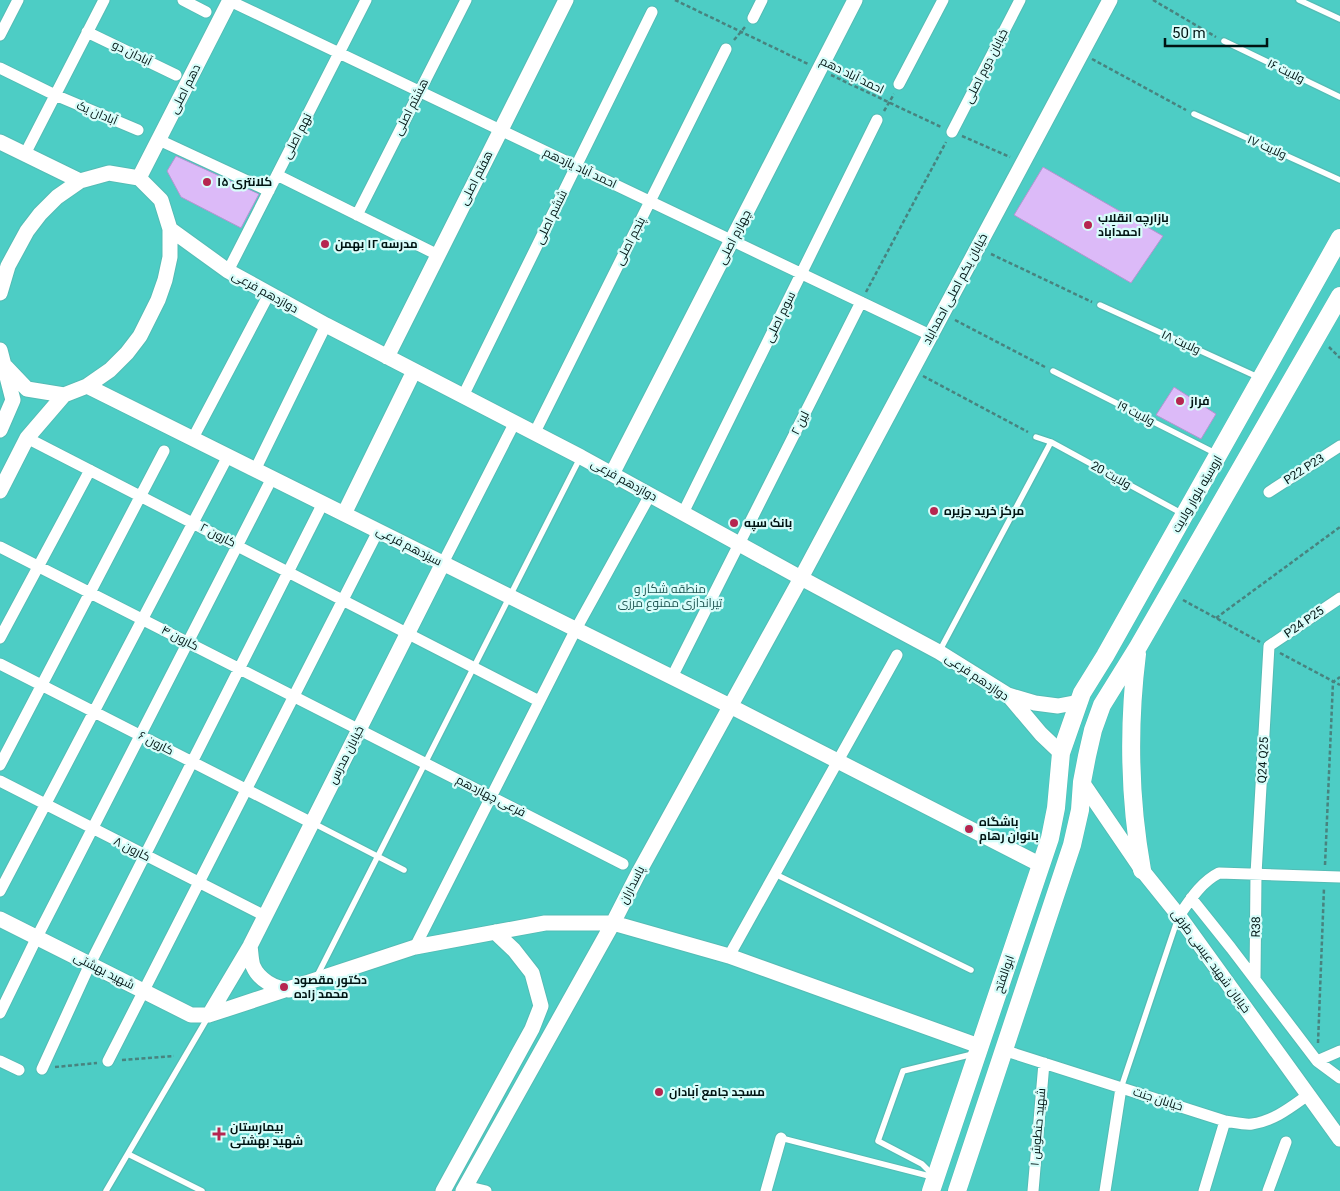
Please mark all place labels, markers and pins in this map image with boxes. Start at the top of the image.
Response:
place label: کلانتری ۱۵ [217,175,272,190]
marker: کلانتری ۱۵ [201,176,213,188]
place label: بازارچه انقلاب احمدآباد [1098,211,1169,239]
marker: بازارچه انقلاب احمدآباد [1082,219,1094,231]
place label: مدرسه ۱۲ بهمن [335,237,418,252]
marker: مدرسه ۱۲ بهمن [319,238,331,250]
place label: فراز [1189,394,1210,409]
marker: فراز [1174,395,1186,407]
place label: مرکز خرید جزیره [944,504,1024,519]
marker: مرکز خرید جزیره [928,505,940,517]
place label: بانک سپه [744,516,792,532]
marker: بانک سپه [728,517,740,529]
place label: باشگاه بانوان رهام [979,815,1039,844]
marker: باشگاه بانوان رهام [963,823,975,835]
place label: دكتور مقصود محمد زاده [294,973,367,1002]
marker: دكتور مقصود محمد زاده [278,981,290,993]
place label: مسجد جامع آبادان [669,1085,765,1101]
marker: مسجد جامع آبادان [653,1086,665,1098]
place label: بیمارستان شهید بهشتی [230,1120,303,1149]
marker: بیمارستان شهید بهشتی [212,1127,226,1141]

